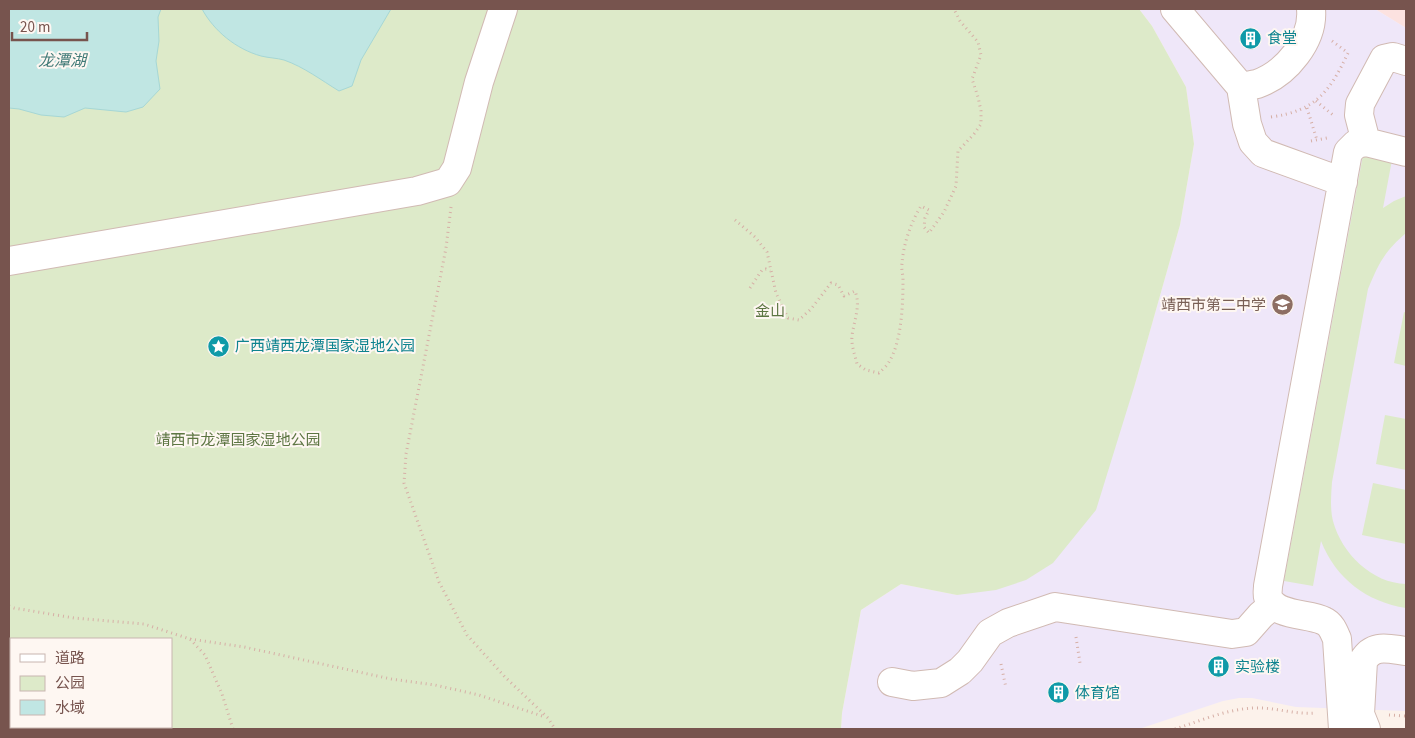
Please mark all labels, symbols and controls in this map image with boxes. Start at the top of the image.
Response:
scale bar [12,10,88,42]
text: 20 m [20,17,50,38]
building icon: 食堂 [1239,26,1263,50]
place label: 食堂 [1267,28,1297,49]
water label: 龙潭湖 [38,50,89,72]
school or university icon: 靖西市第二中学 [1270,293,1294,317]
place label: 靖西市第二中学 [1161,295,1266,316]
park label: 金山 [755,301,785,322]
place icon: 广西靖西龙潭国家湿地公园 [207,334,231,358]
place label: 广西靖西龙潭国家湿地公园 [235,336,415,357]
park label: 靖西市龙潭国家湿地公园 [155,430,321,451]
legend [10,638,172,728]
text: 道路 [55,648,85,669]
building icon: 实验楼 [1207,655,1231,679]
place label: 实验楼 [1235,657,1280,678]
text: 公园 [55,673,85,694]
building icon: 体育馆 [1047,681,1071,705]
place label: 体育馆 [1075,683,1120,704]
text: 水域 [55,698,85,719]

